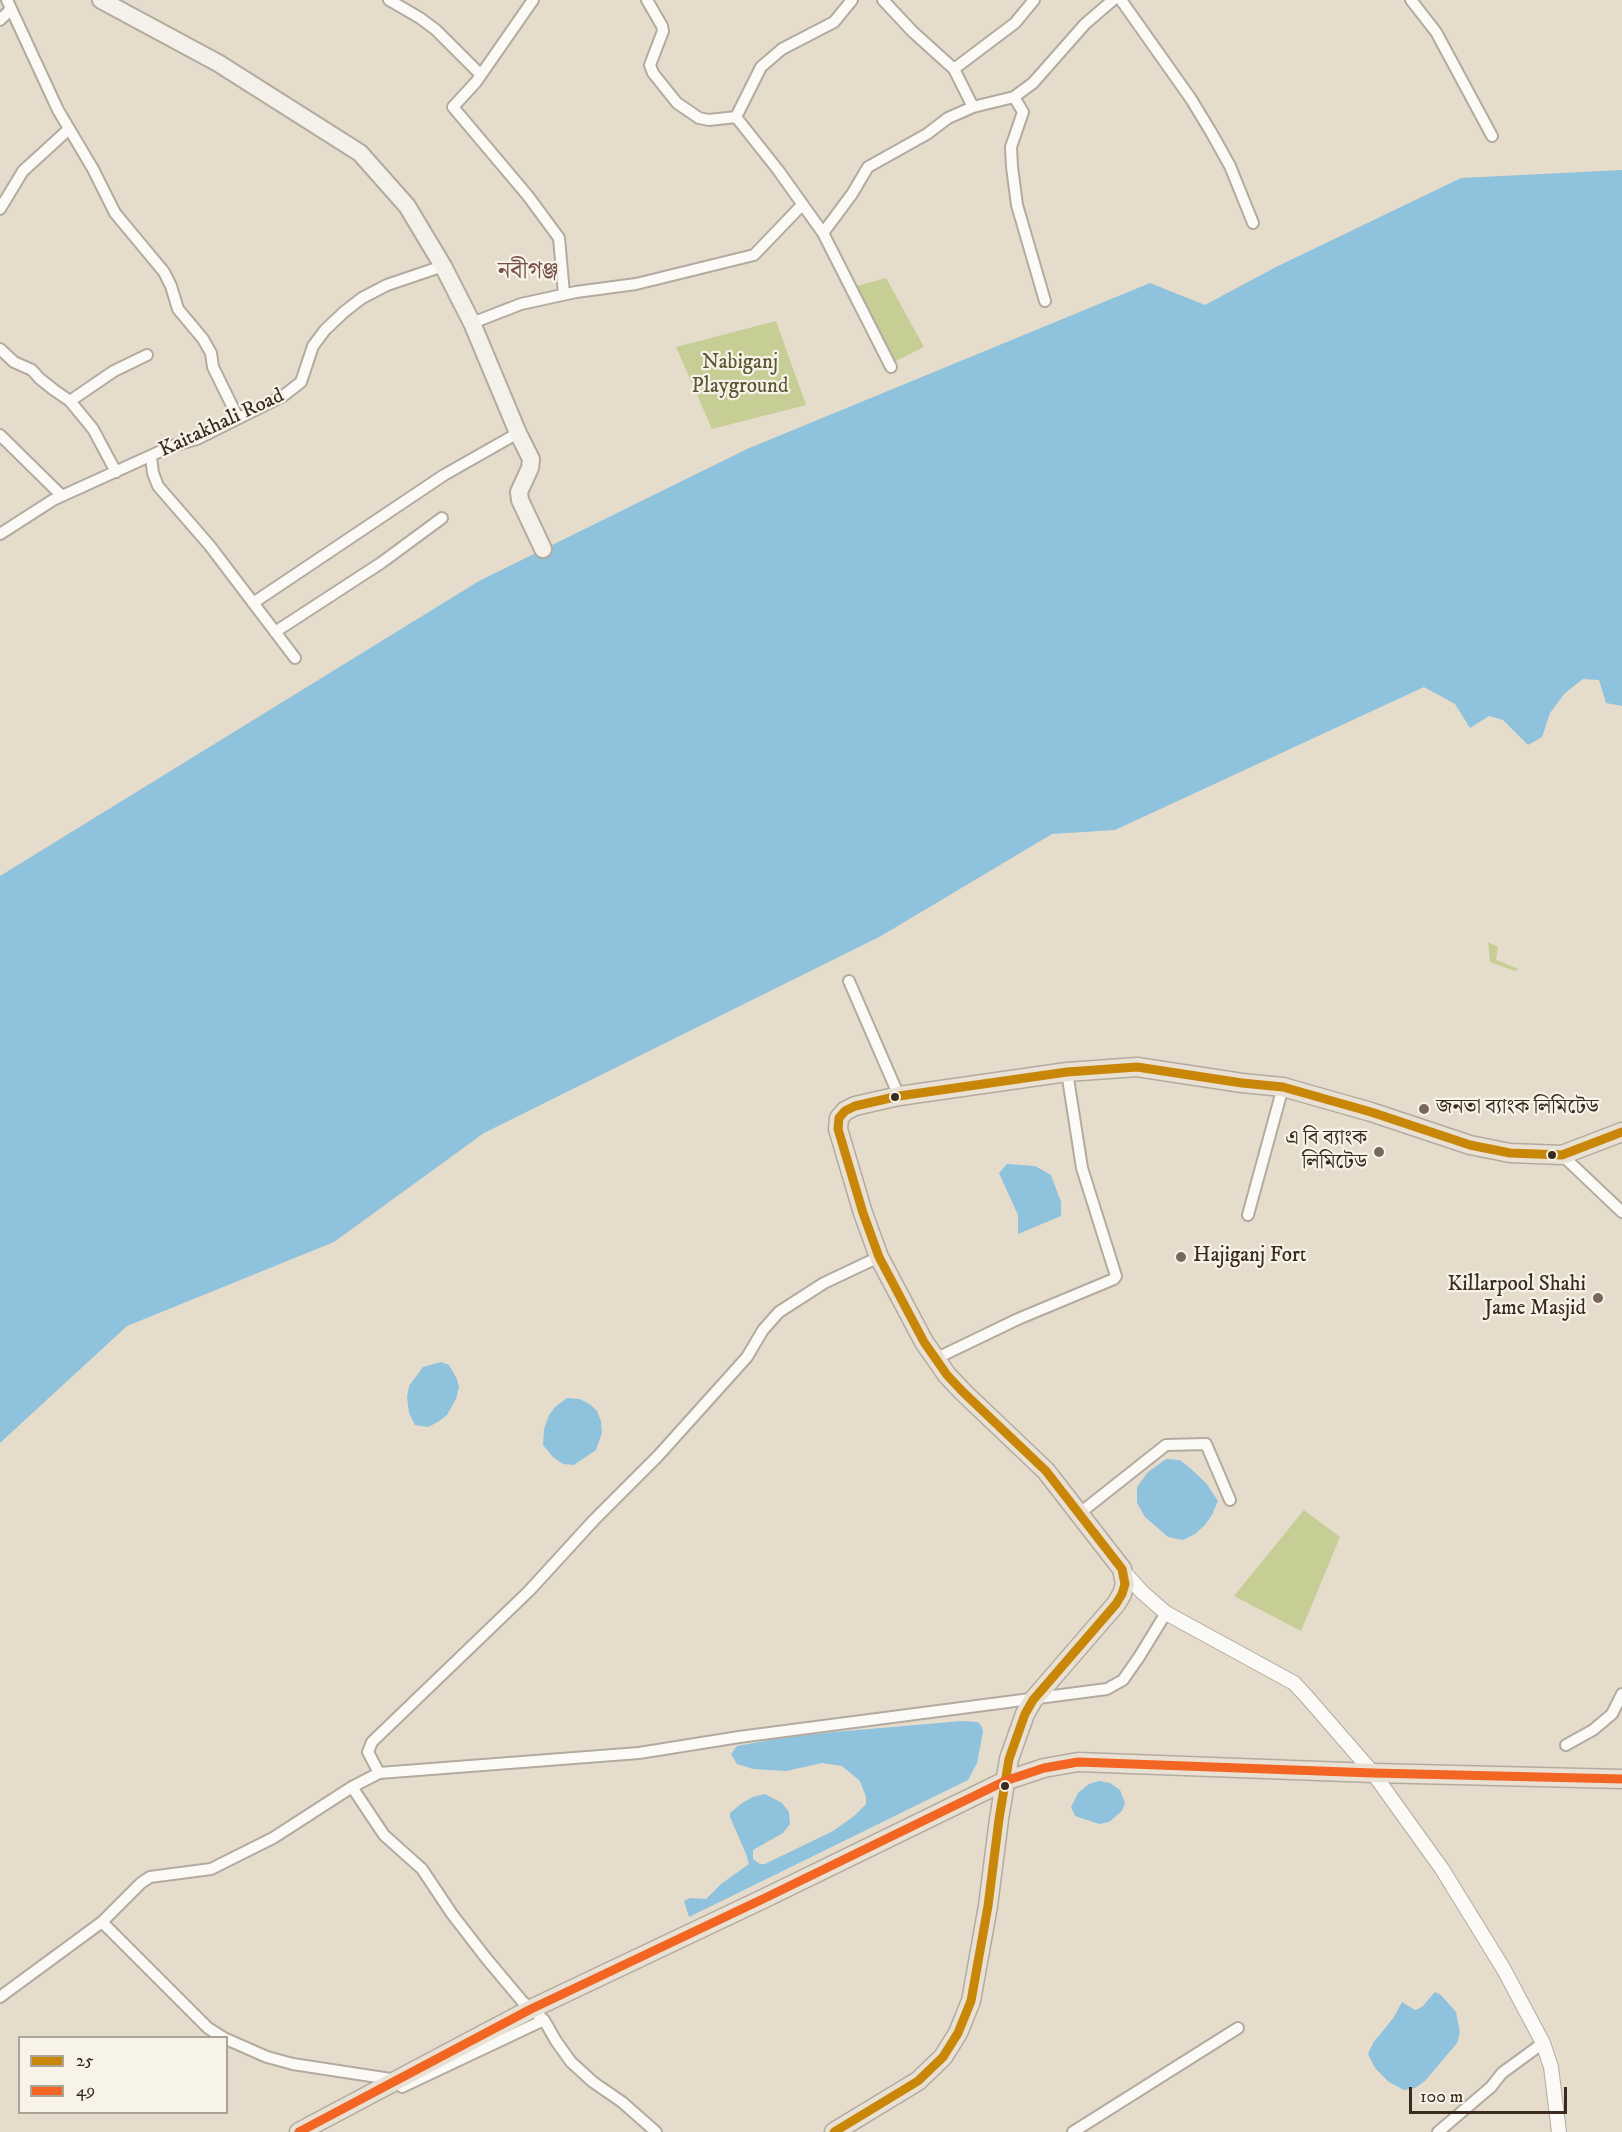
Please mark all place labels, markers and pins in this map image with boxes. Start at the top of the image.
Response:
unlabelled marker [889,1091,901,1103]
place label: জনতা ব্যাংক লিমিটেড [1436,1096,1599,1122]
marker: জনতা ব্যাংক লিমিটেড [1417,1102,1431,1116]
place label: এ বি ব্যাংক লিমিটেড [1285,1127,1367,1177]
marker: এ বি ব্যাংক লিমিটেড [1372,1145,1386,1159]
unlabelled marker [1546,1149,1558,1161]
place label: Hajiganj Fort [1193,1244,1306,1270]
marker: Hajiganj Fort [1174,1250,1188,1264]
place label: Killarpool Shahi Jame Masjid [1447,1273,1586,1323]
marker: Killarpool Shahi Jame Masjid [1591,1291,1605,1305]
unlabelled marker [999,1780,1011,1792]

